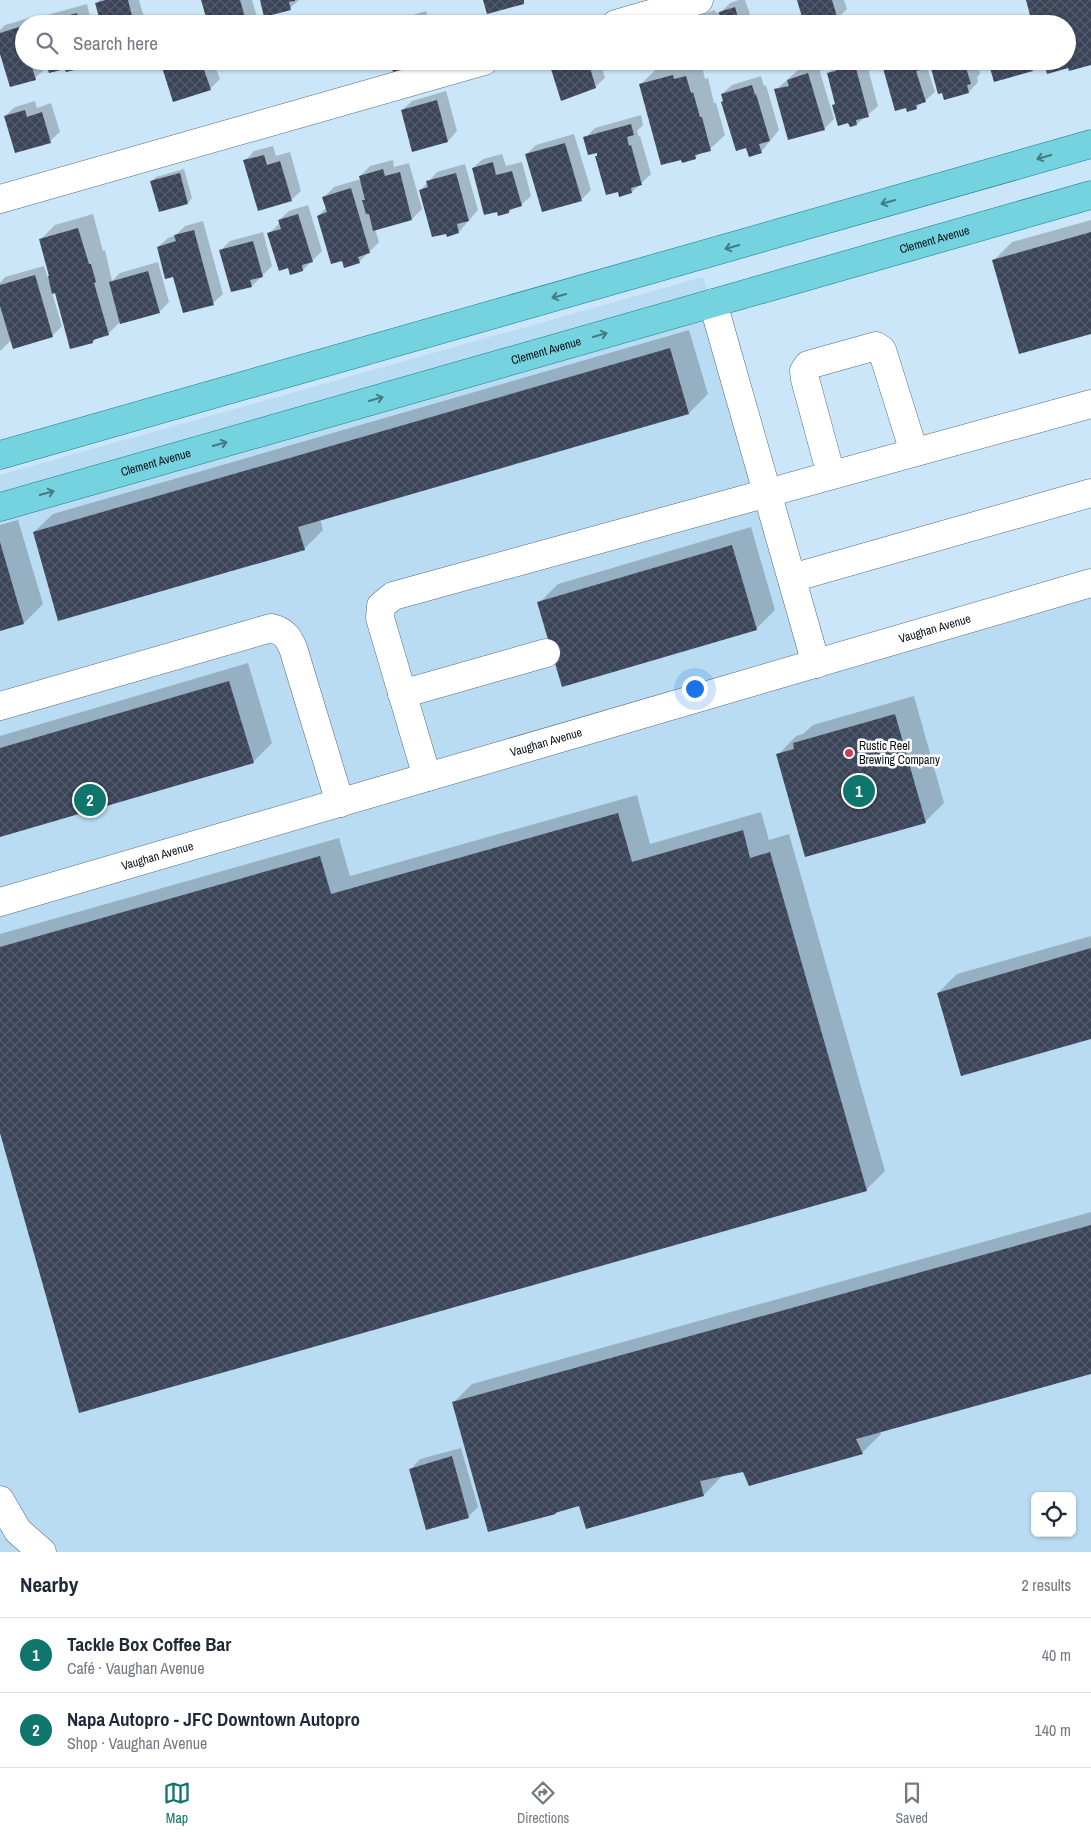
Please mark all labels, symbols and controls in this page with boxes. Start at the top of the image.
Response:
search box [15,15,1076,70]
icon: search [33,29,61,57]
text: Search here [73,30,158,56]
one-way arrow [1037,153,1053,163]
one-way arrow [880,198,896,207]
street label: Clement Avenue [898,222,971,257]
one-way arrow [724,242,740,252]
one-way arrow [551,292,567,301]
one-way arrow [591,330,607,340]
street label: Clement Avenue [509,333,583,368]
one-way arrow [368,394,384,404]
one-way arrow [212,439,228,448]
street label: Clement Avenue [119,445,193,480]
one-way arrow [38,488,54,498]
street label: Vaughan Avenue [897,611,973,647]
your location [682,676,708,702]
street label: Vaughan Avenue [508,724,584,760]
place label: Rustic Reel Brewing Company [859,738,940,768]
marker: Rustic Reel Brewing Company [843,747,855,759]
pin: 1 [843,772,875,810]
pin: 2 [74,781,106,819]
street label: Vaughan Avenue [120,838,195,874]
map controls [1031,1492,1076,1537]
button: locate [1031,1492,1076,1537]
text: Nearby [20,1570,78,1599]
text: 2 results [1021,1574,1071,1596]
text: Tackle Box Coffee Bar [67,1631,231,1657]
text: 1 [32,1644,40,1666]
text: 40 m [1042,1644,1071,1666]
text: Café · Vaughan Avenue [67,1657,204,1679]
text: Napa Autopro - JFC Downtown Autopro [67,1706,360,1732]
text: 2 [32,1719,40,1741]
text: 140 m [1035,1719,1071,1741]
text: Shop · Vaughan Avenue [67,1732,207,1754]
tab: Map [163,1779,191,1827]
tab: Directions [517,1779,569,1827]
tab: Saved [895,1779,928,1827]

